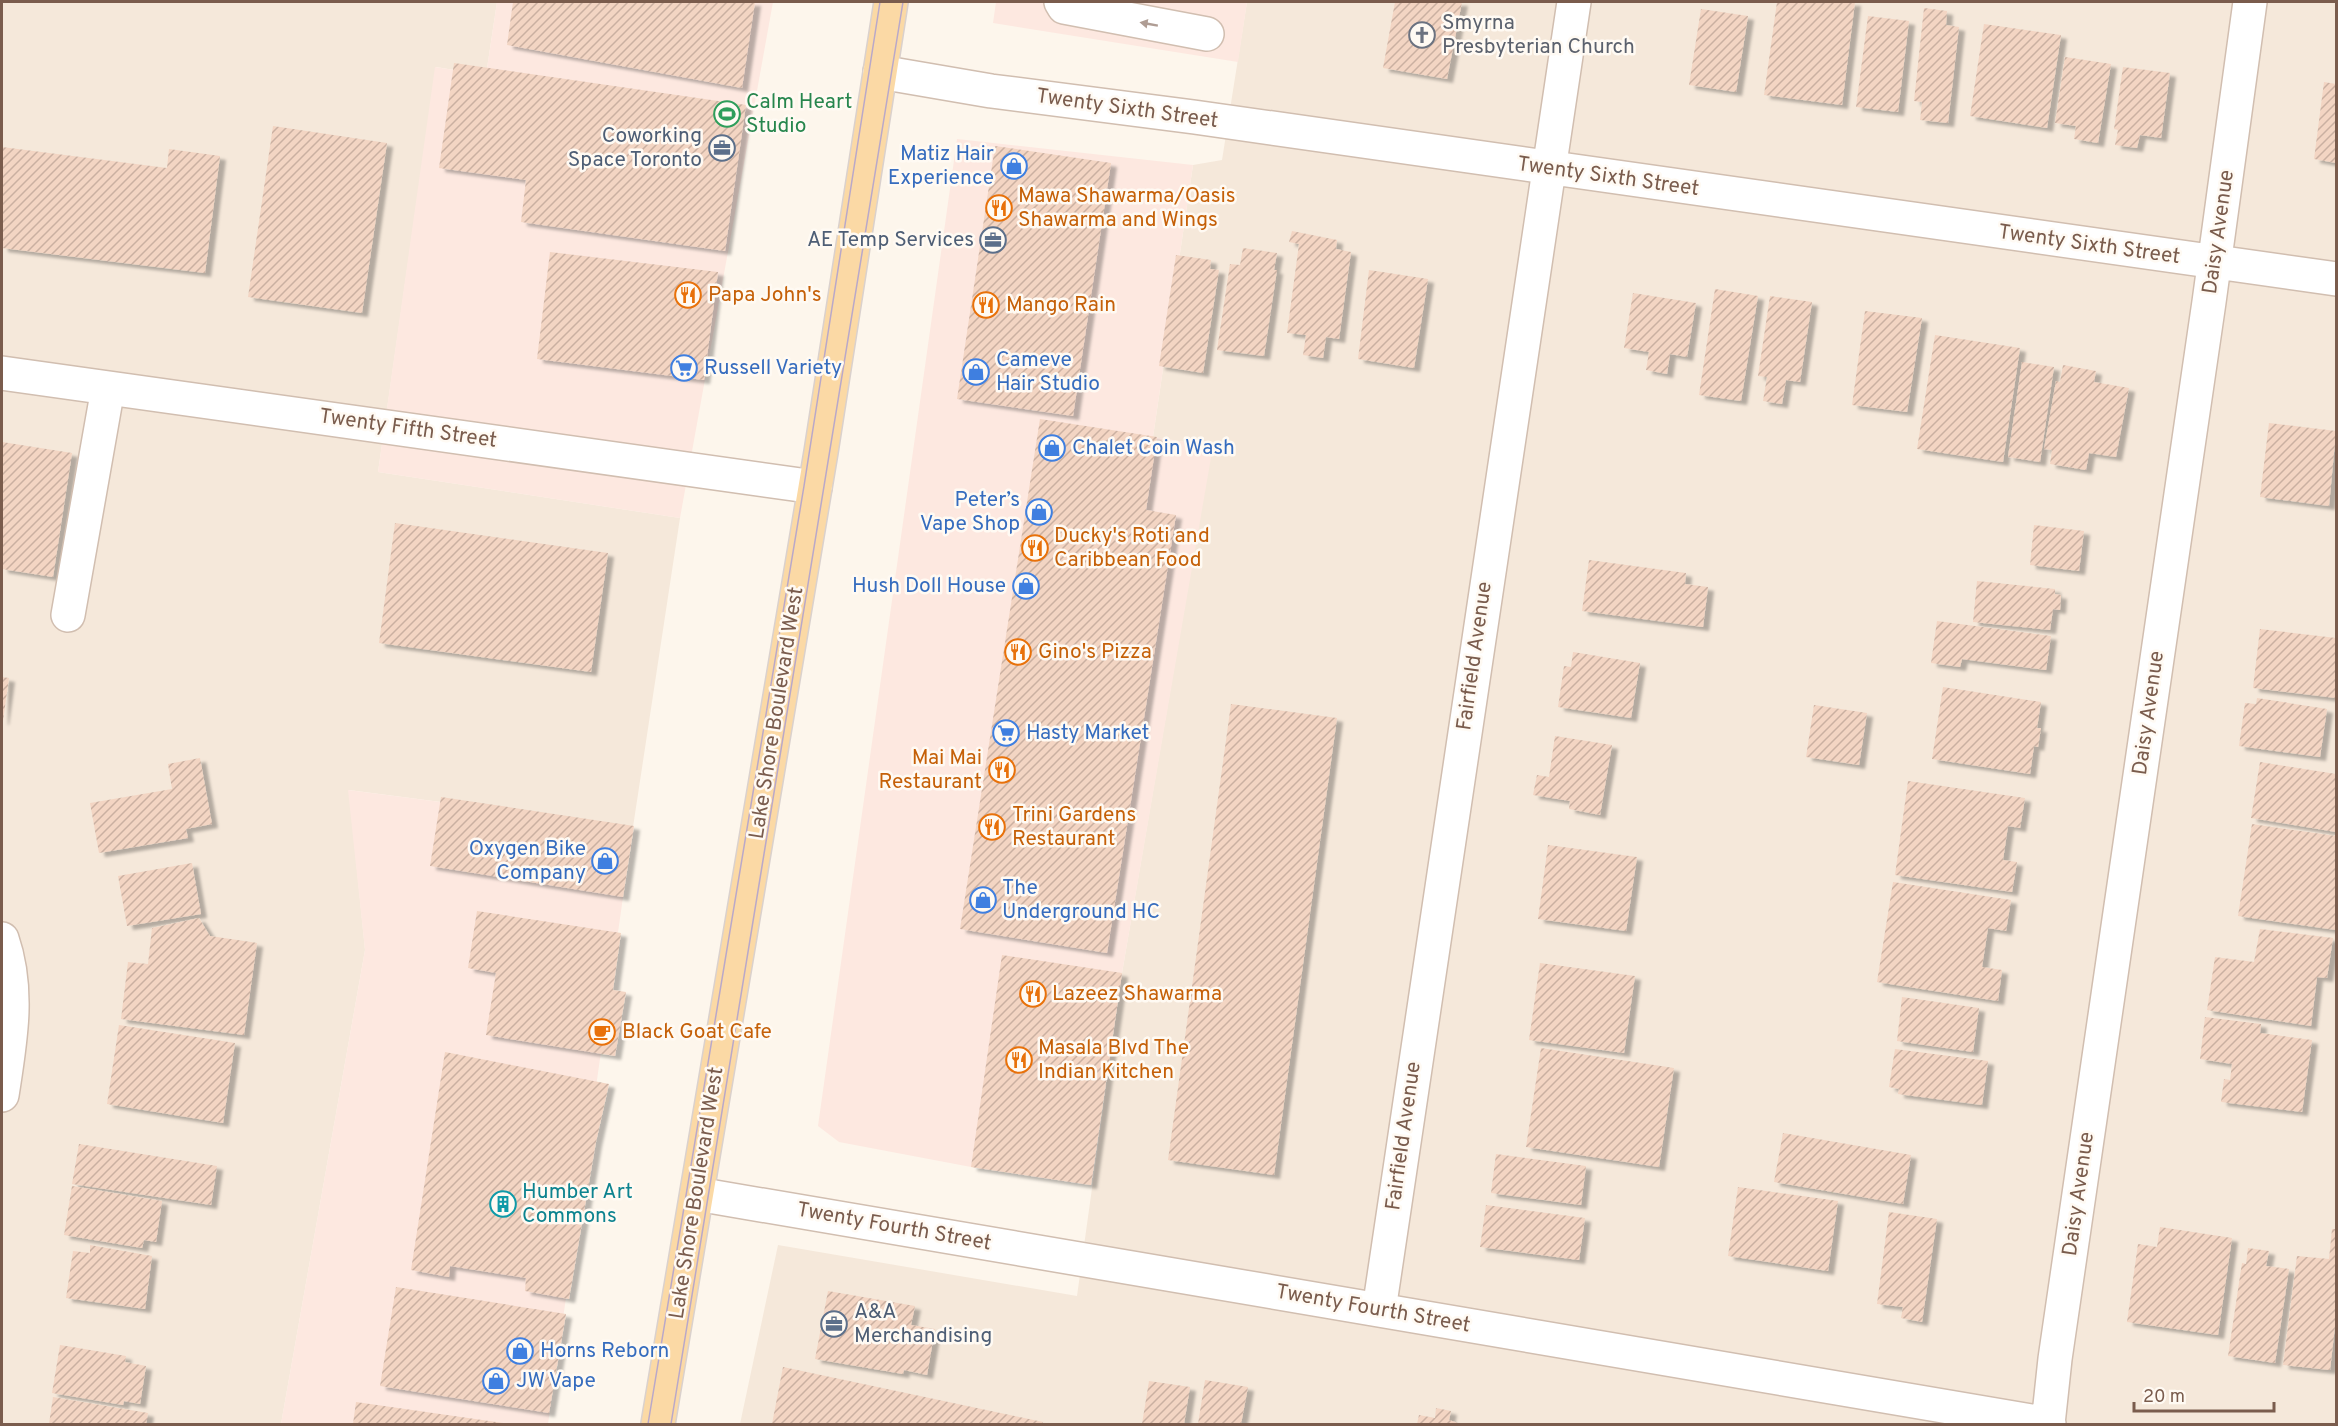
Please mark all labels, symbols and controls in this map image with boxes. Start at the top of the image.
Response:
place label: Smyrna Presbyterian Church [1442,10,1635,61]
one-way arrow [1140,19,1159,28]
church icon: Smyrna Presbyterian Church [1407,20,1437,50]
street label: Twenty Sixth Street [1034,83,1220,135]
place label: Calm Heart Studio [746,89,853,140]
sports icon: Calm Heart Studio [712,99,742,129]
place label: Coworking Space Toronto [568,123,702,174]
office icon: Coworking Space Toronto [707,133,737,163]
place label: Matiz Hair Experience [888,141,994,192]
shop icon: Matiz Hair Experience [999,151,1029,181]
street label: Twenty Sixth Street [1515,151,1701,203]
street label: Daisy Avenue [2197,168,2241,296]
place label: Mawa Shawarma/Oasis Shawarma and Wings [1018,183,1236,234]
restaurant icon: Mawa Shawarma/Oasis Shawarma and Wings [984,193,1014,223]
street label: Twenty Sixth Street [1996,219,2182,271]
office icon: AE Temp Services [978,225,1008,255]
place label: AE Temp Services [807,227,974,254]
restaurant icon: Papa John's [673,280,703,310]
place label: Papa John's [708,282,822,309]
restaurant icon: Mango Rain [971,290,1001,320]
place label: Mango Rain [1006,292,1116,319]
place label: Cameve Hair Studio [996,347,1100,398]
supermarket icon: Russell Variety [669,353,699,383]
place label: Russell Variety [704,355,842,382]
shop icon: Cameve Hair Studio [961,357,991,387]
street label: Twenty Fifth Street [317,403,499,455]
shop icon: Chalet Coin Wash [1037,433,1067,463]
place label: Chalet Coin Wash [1072,435,1235,462]
place label: Peter’s Vape Shop [920,487,1020,538]
shop icon: Peter’s Vape Shop [1024,497,1054,527]
place label: Ducky's Roti and Caribbean Food [1054,523,1210,574]
restaurant icon: Ducky's Roti and Caribbean Food [1020,533,1050,563]
shop icon: Hush Doll House [1011,571,1041,601]
place label: Hush Doll House [852,573,1006,600]
street label: Fairfield Avenue [1451,580,1499,732]
street label: Lake Shore Boulevard West [744,585,810,841]
restaurant icon: Gino's Pizza [1003,637,1033,667]
place label: Gino's Pizza [1038,639,1152,666]
street label: Daisy Avenue [2127,649,2171,777]
supermarket icon: Hasty Market [991,718,1021,748]
place label: Hasty Market [1026,720,1150,747]
place label: Mai Mai Restaurant [879,745,982,796]
restaurant icon: Mai Mai Restaurant [987,755,1017,785]
place label: Trini Gardens Restaurant [1012,802,1136,853]
restaurant icon: Trini Gardens Restaurant [977,812,1007,842]
place label: Oxygen Bike Company [469,836,586,887]
shop icon: Oxygen Bike Company [590,846,620,876]
place label: The Underground HC [1002,875,1160,926]
shop icon: The Underground HC [968,885,998,915]
restaurant icon: Lazeez Shawarma [1018,979,1048,1009]
place label: Lazeez Shawarma [1052,981,1222,1008]
cafe icon: Black Goat Cafe [587,1017,617,1047]
place label: Black Goat Cafe [622,1019,772,1046]
place label: Masala Blvd The Indian Kitchen [1038,1035,1189,1086]
restaurant icon: Masala Blvd The Indian Kitchen [1004,1045,1034,1075]
street label: Fairfield Avenue [1380,1060,1428,1212]
street label: Lake Shore Boulevard West [664,1065,730,1321]
street label: Daisy Avenue [2057,1130,2101,1258]
place label: Humber Art Commons [522,1179,633,1230]
building icon: Humber Art Commons [488,1189,518,1219]
street label: Twenty Fourth Street [795,1197,993,1257]
street label: Twenty Fourth Street [1274,1279,1472,1339]
place label: A&A Merchandising [854,1299,992,1350]
office icon: A&A Merchandising [819,1309,849,1339]
shop icon: Horns Reborn [505,1336,535,1366]
place label: Horns Reborn [540,1338,669,1365]
shop icon: JW Vape [481,1366,511,1396]
place label: JW Vape [516,1368,596,1395]
scale bar [2134,1375,2274,1413]
text: 20 m [2143,1386,2185,1409]

